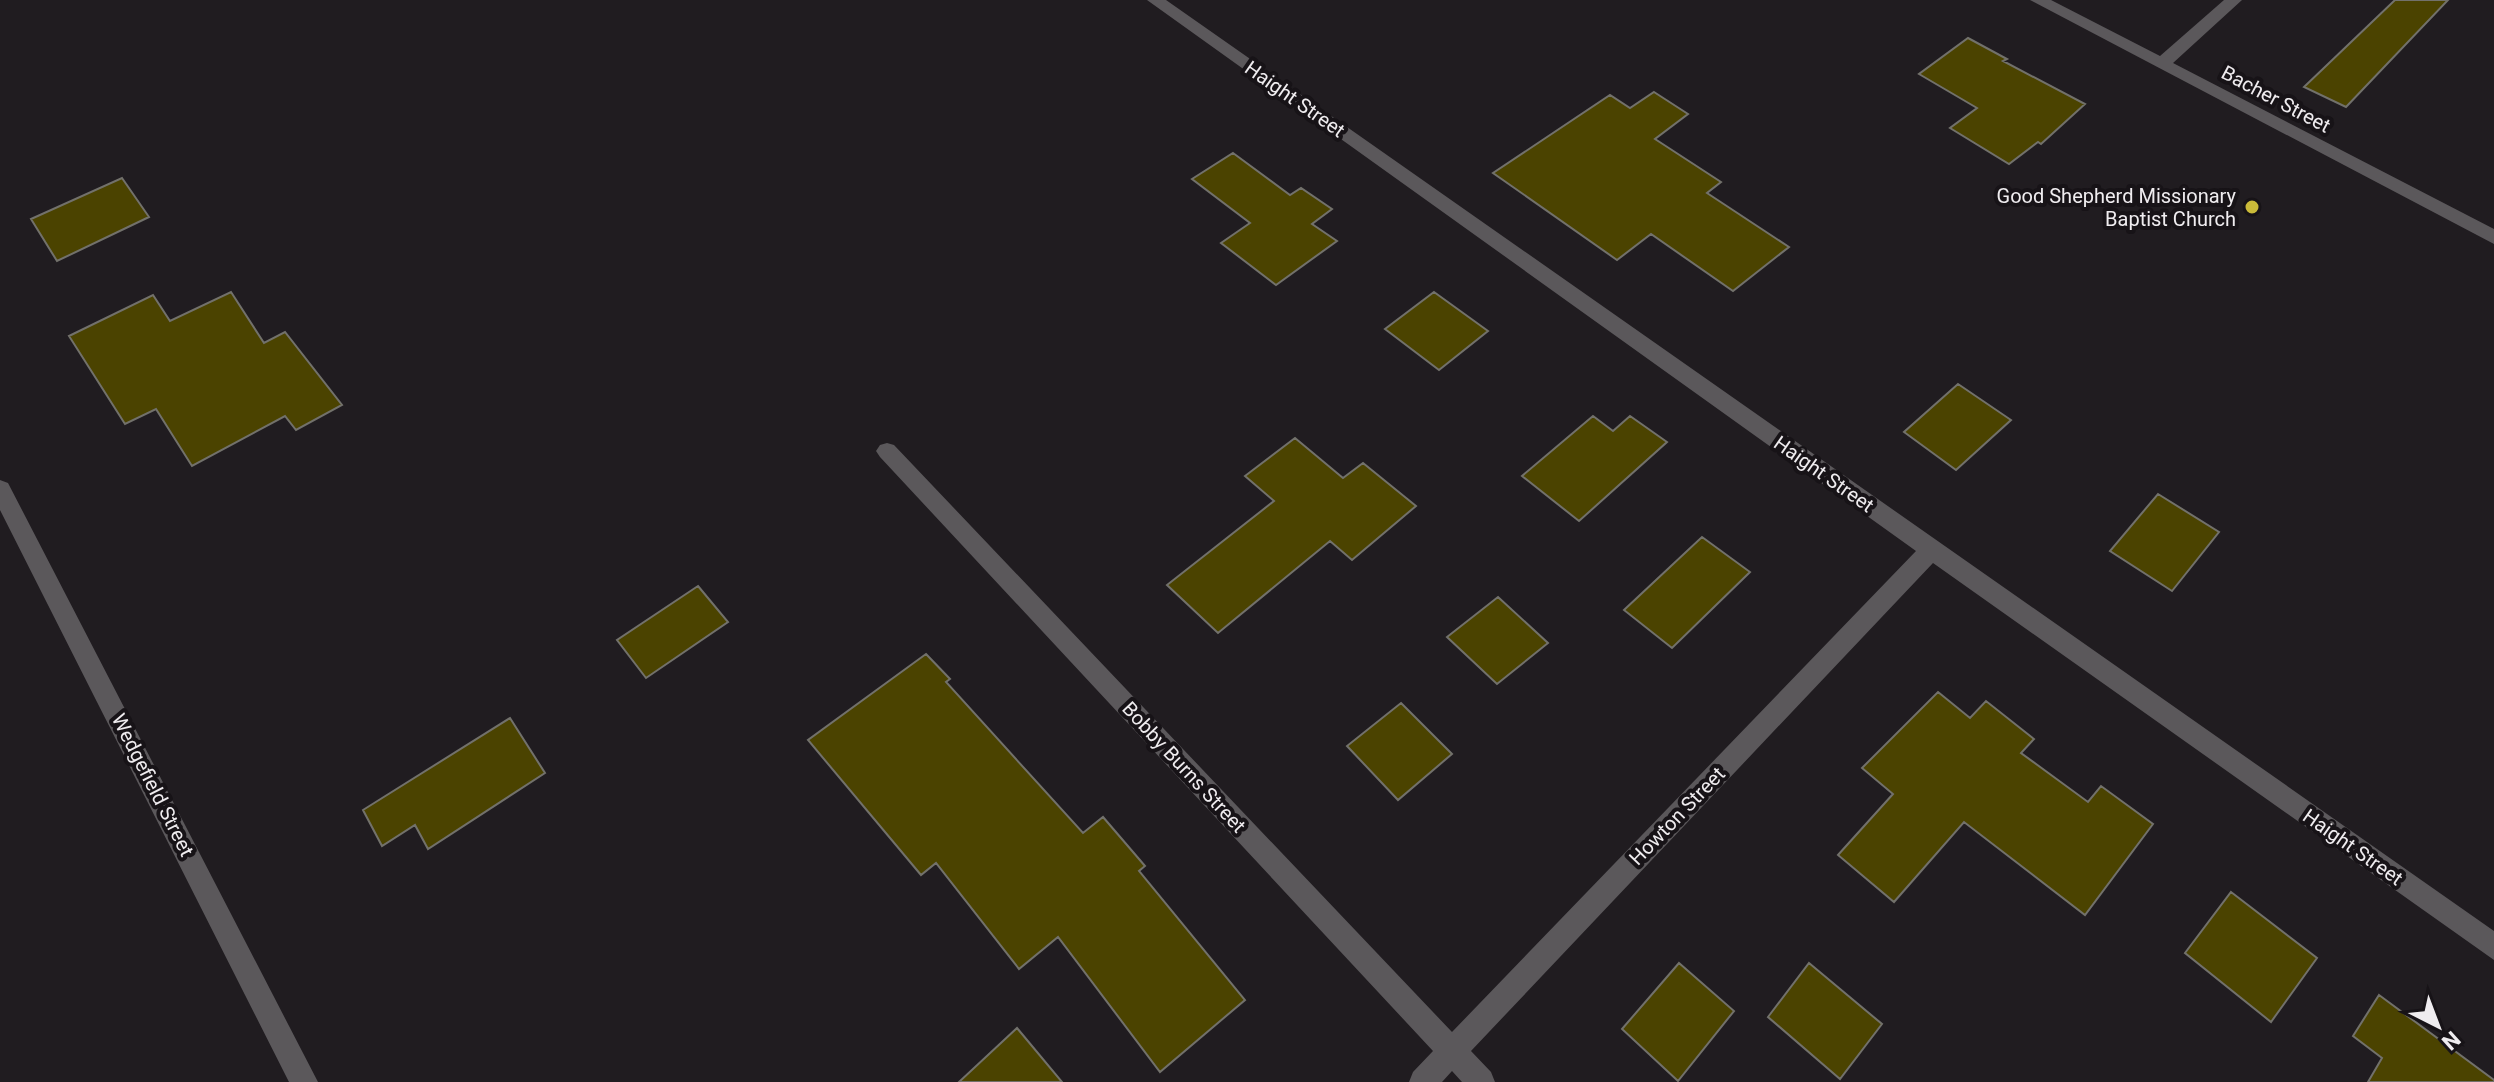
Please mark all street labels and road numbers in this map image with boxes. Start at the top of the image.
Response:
street label: Haight Street [1240,56,1350,142]
street label: Bacher Street [2217,60,2335,138]
street label: Haight Street [1769,431,1879,517]
street label: Bobby Burns Street [1117,697,1251,837]
street label: Wedgefield Street [107,710,199,860]
street label: Howton Street [1624,762,1730,870]
street label: Haight Street [2298,804,2408,890]

